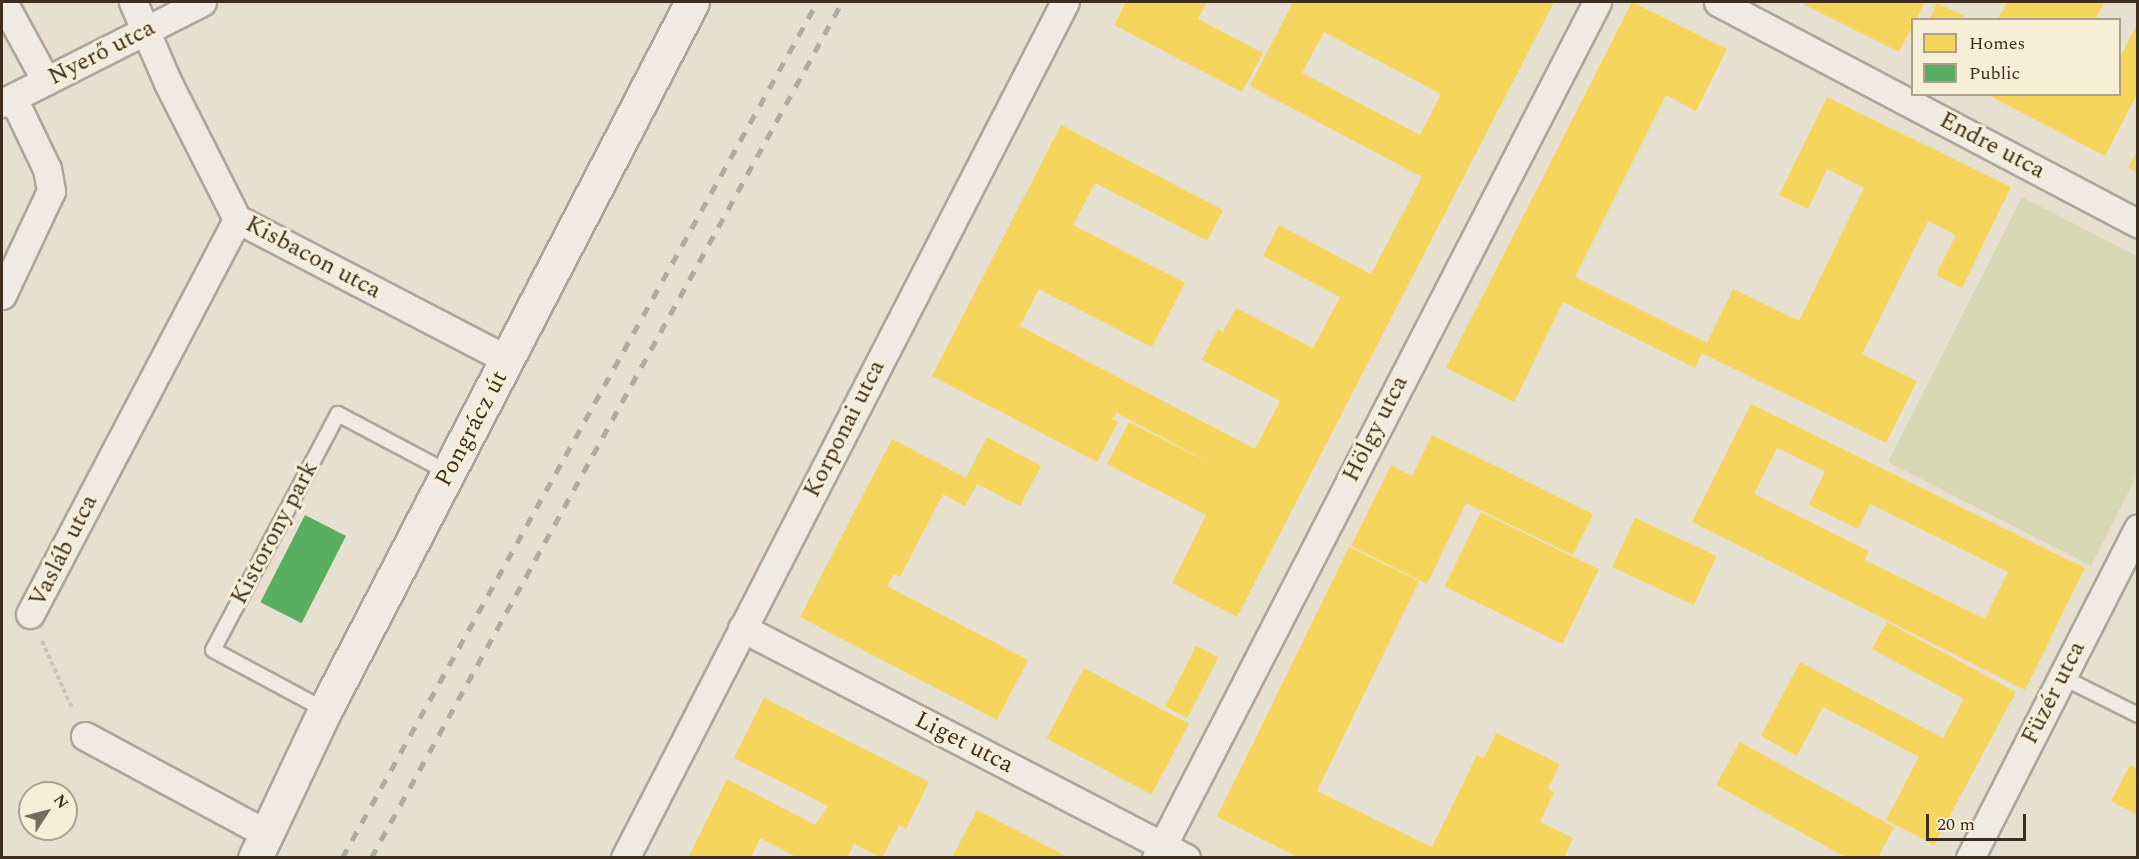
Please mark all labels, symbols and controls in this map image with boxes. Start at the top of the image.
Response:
street label: Nyerő utca [44,14,160,92]
legend [1911,18,2121,96]
text: Homes [1969,30,2025,57]
text: Public [1969,60,2020,87]
street label: Endre utca [1934,106,2050,186]
street label: Kisbacon utca [240,210,386,306]
street label: Korponai utca [798,356,892,502]
street label: Pongrácz út [429,366,515,492]
street label: Hölgy utca [1337,371,1415,487]
street label: Kistorony park [225,456,325,610]
street label: Vasláb utca [23,490,105,612]
street label: Füzér utca [2016,637,2092,749]
street label: Liget utca [910,706,1018,780]
north arrow [18,781,78,841]
text: N [47,789,74,814]
scale bar [1929,802,2030,840]
text: 20 m [1937,811,1975,838]

